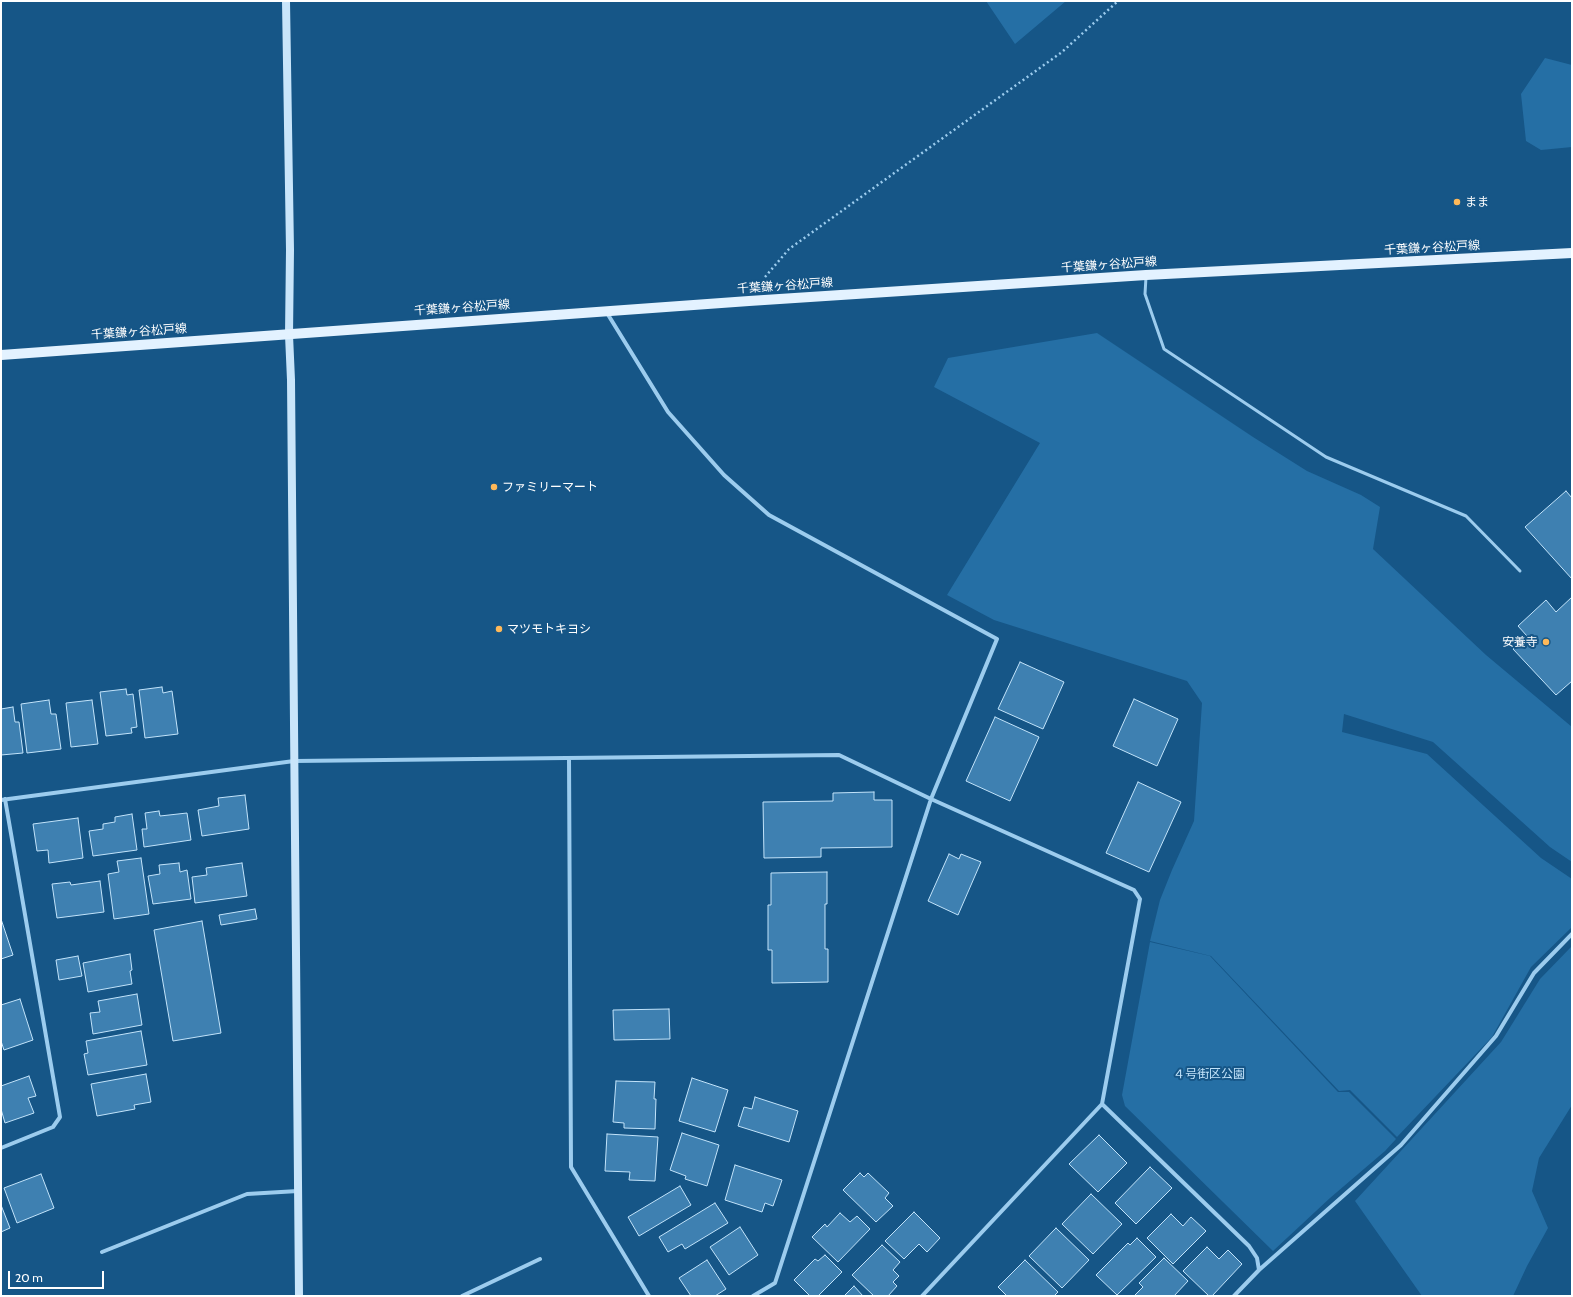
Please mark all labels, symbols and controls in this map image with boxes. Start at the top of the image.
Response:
place label: まま [1465,195,1489,209]
marker: まま [1452,197,1462,207]
street label: 千葉鎌ヶ谷松戸線 [1384,238,1480,258]
street label: 千葉鎌ヶ谷松戸線 [1061,254,1157,276]
street label: 千葉鎌ヶ谷松戸線 [737,275,833,297]
street label: 千葉鎌ヶ谷松戸線 [414,297,510,319]
street label: 千葉鎌ヶ谷松戸線 [91,321,187,343]
place label: ファミリーマート [502,480,598,494]
marker: ファミリーマート [489,482,499,492]
place label: マツモトキヨシ [507,622,591,636]
marker: マツモトキヨシ [494,624,504,634]
place label: 安養寺 [1502,635,1538,649]
marker: 安養寺 [1541,637,1551,647]
park label: ４号街区公園 [1173,1067,1245,1081]
scale bar [10,1263,106,1289]
text: 20 m [15,1270,43,1285]

